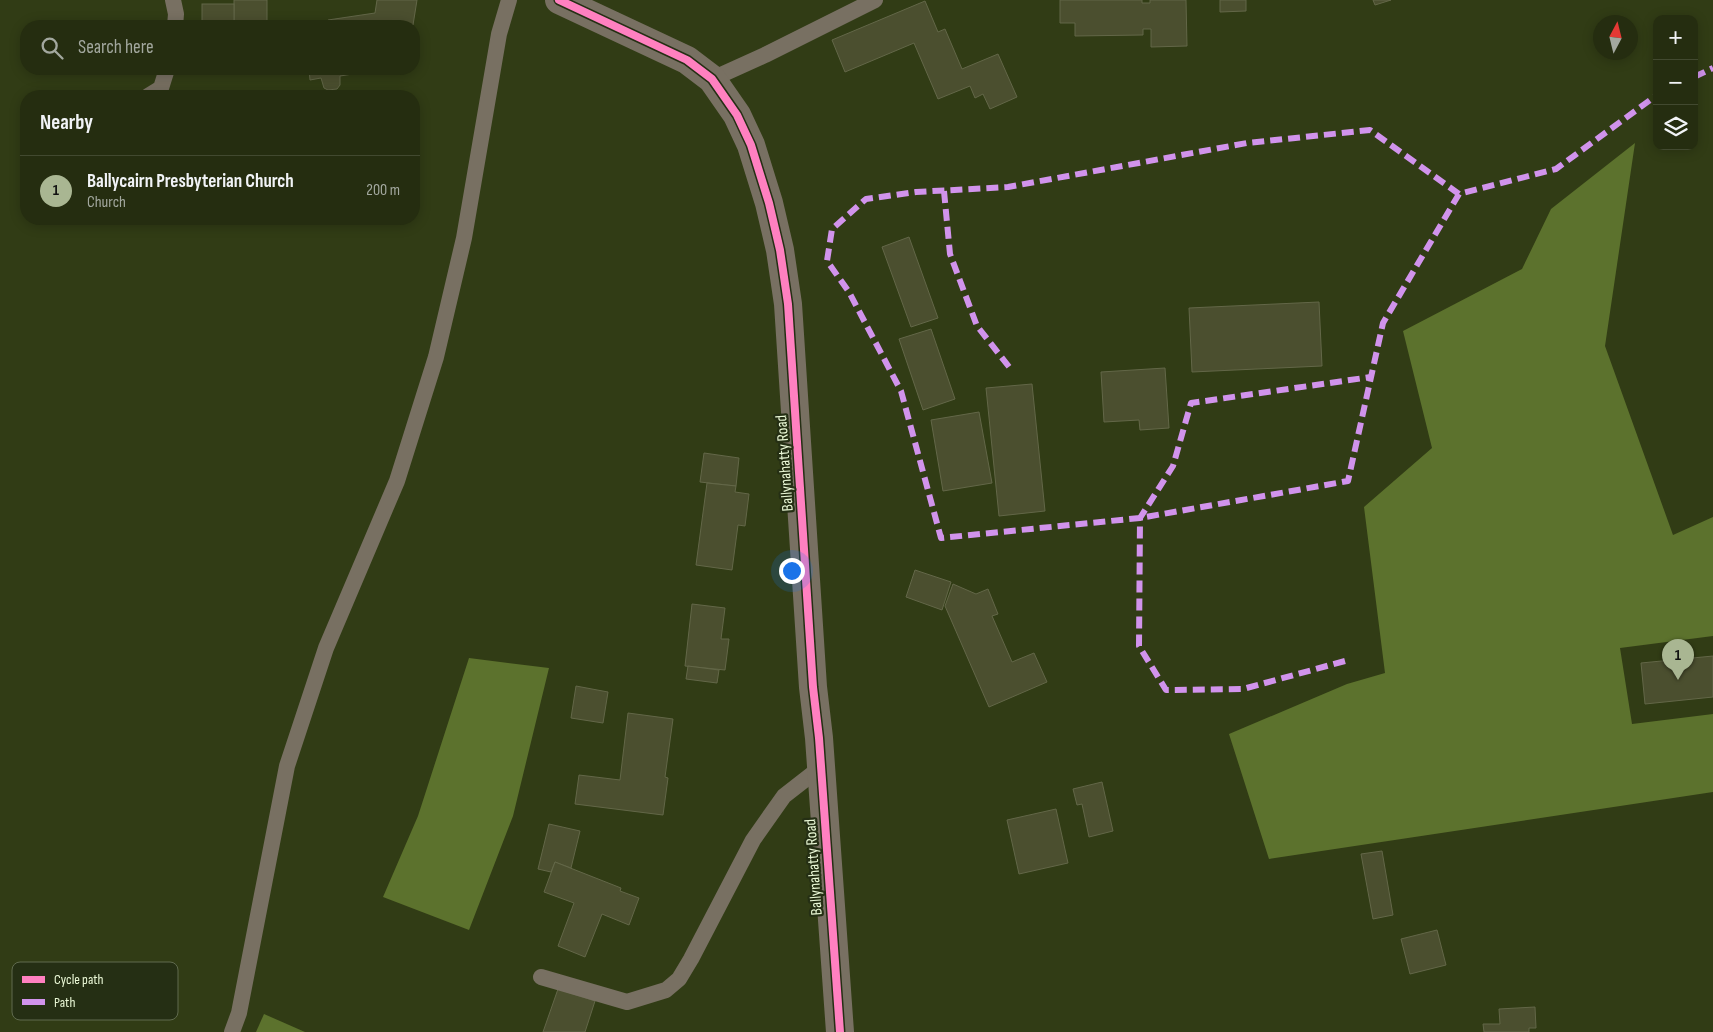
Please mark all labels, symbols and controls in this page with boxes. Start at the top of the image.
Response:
north arrow [1593,15,1638,60]
map controls [1653,15,1698,150]
button: + [1653,15,1698,60]
search box [20,20,420,75]
icon: search [38,34,66,62]
text: Search here [78,36,154,59]
button: − [1653,60,1698,105]
button: layers [1653,105,1698,150]
text: Nearby [40,110,93,135]
text: Ballycairn Presbyterian Church [87,170,294,193]
text: 1 [53,181,59,200]
text: 200 m [366,181,400,200]
text: Church [87,193,126,212]
street label: Ballynahatty Road [772,414,798,512]
your location [779,558,805,584]
pin: 1 [1662,639,1694,680]
street label: Ballynahatty Road [801,818,827,916]
legend [12,962,178,1020]
text: Cycle path [54,971,104,988]
text: Path [54,994,75,1011]

